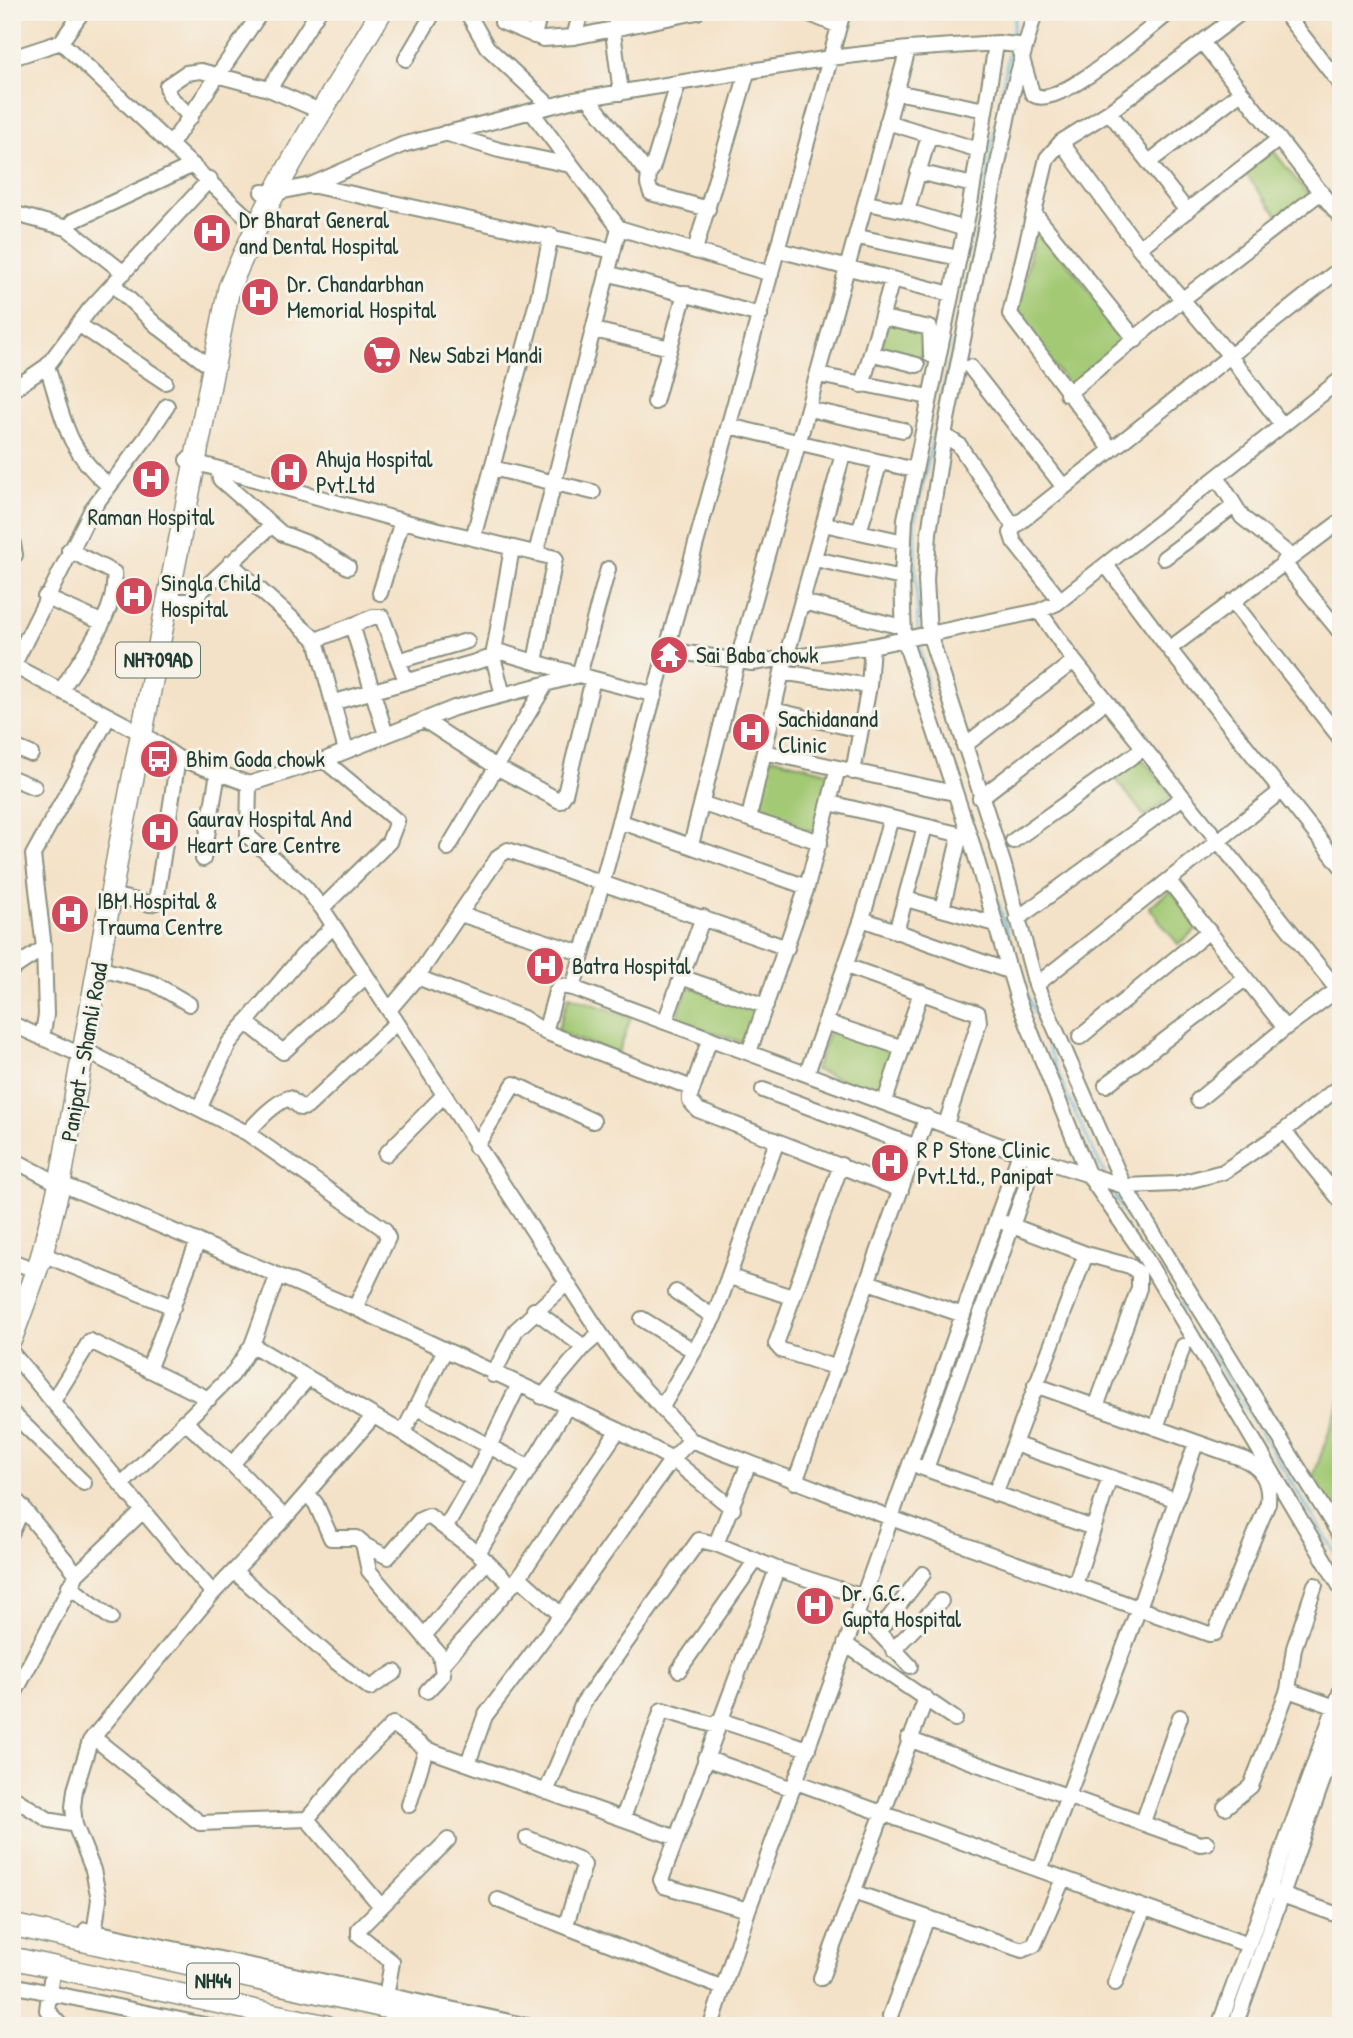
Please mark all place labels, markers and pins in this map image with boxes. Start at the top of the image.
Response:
place label: Dr Bharat General and Dental Hospital [239,204,399,261]
hospital icon: Dr Bharat General and Dental Hospital [191,212,233,254]
place label: Dr. Chandarbhan Memorial Hospital [287,268,437,325]
hospital icon: Dr. Chandarbhan Memorial Hospital [239,276,281,318]
supermarket icon: New Sabzi Mandi [361,334,403,376]
place label: New Sabzi Mandi [409,339,543,370]
place label: Ahuja Hospital Pvt.Ltd [316,443,434,500]
hospital icon: Ahuja Hospital Pvt.Ltd [268,451,310,493]
hospital icon: Raman Hospital [130,458,172,500]
place label: Raman Hospital [88,501,215,532]
place label: Singla Child Hospital [161,567,260,624]
hospital icon: Singla Child Hospital [113,575,155,617]
temple icon: Sai Baba chowk [648,634,690,676]
place label: Sai Baba chowk [696,639,819,670]
place label: Sachidanand Clinic [778,703,878,760]
hospital icon: Sachidanand Clinic [730,711,772,753]
bus stop icon: Bhim Goda chowk [138,738,180,780]
place label: Bhim Goda chowk [186,743,325,774]
place label: Gaurav Hospital And Heart Care Centre [187,803,351,860]
hospital icon: Gaurav Hospital And Heart Care Centre [139,811,181,853]
place label: IBM Hospital & Trauma Centre [97,885,223,942]
hospital icon: IBM Hospital & Trauma Centre [49,893,91,935]
hospital icon: Batra Hospital [524,945,566,987]
place label: Batra Hospital [572,950,692,981]
place label: R P Stone Clinic Pvt.Ltd., Panipat [917,1134,1054,1191]
hospital icon: R P Stone Clinic Pvt.Ltd., Panipat [869,1142,911,1184]
place label: Dr. G.C. Gupta Hospital [842,1577,962,1634]
hospital icon: Dr. G.C. Gupta Hospital [794,1585,836,1627]

